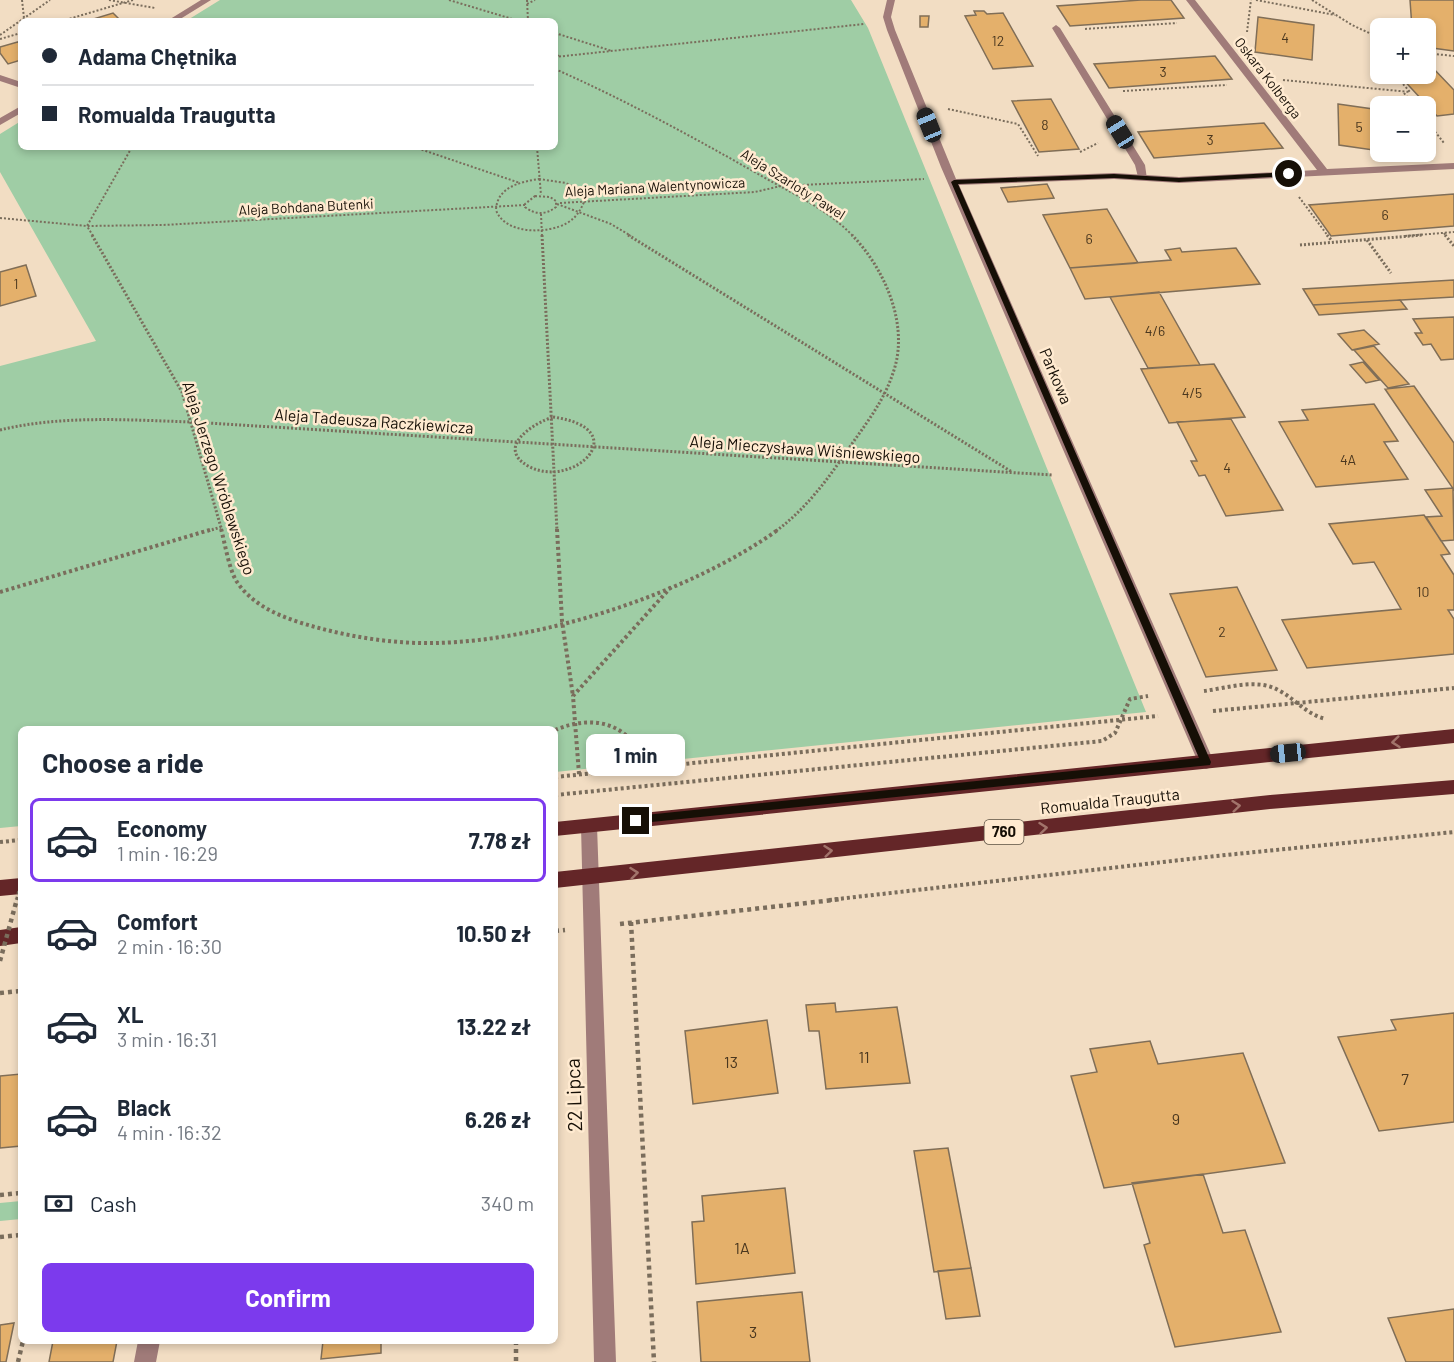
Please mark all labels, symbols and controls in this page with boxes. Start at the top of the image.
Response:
map controls [1370,18,1436,162]
button: + [1370,18,1436,84]
house number: 4 [1281,29,1289,46]
house number: 12 [992,32,1004,49]
street label: Oskara Kolberga [1231,34,1305,122]
text: Adama Chętnika [78,43,237,69]
house number: 3 [1159,63,1167,80]
button: − [1370,96,1436,162]
text: Romualda Traugutta [78,101,276,127]
car [914,105,944,145]
car [1103,112,1137,152]
house number: 8 [1041,116,1049,133]
house number: 5 [1355,118,1363,135]
house number: 3 [1206,131,1214,148]
street label: Aleja Szarloty Pawel [738,145,849,223]
route start [1275,160,1302,187]
street label: Aleja Mariana Walentynowicza [564,173,746,200]
street label: Aleja Bohdana Butenki [238,194,374,219]
house number: 6 [1381,206,1389,223]
house number: 6 [1085,230,1093,247]
house number: 1 [14,275,18,292]
house number: 4/6 [1145,322,1165,339]
street label: Parkowa [1036,345,1077,407]
street label: Aleja Jerzego Wróblewskiego [179,379,260,577]
house number: 4/5 [1182,384,1202,401]
street label: Aleja Tadeusza Raczkiewicza [274,404,474,437]
street label: Aleja Mieczysława Wiśniewskiego [689,431,921,466]
house number: 4A [1340,451,1357,468]
house number: 4 [1223,459,1231,476]
house number: 10 [1417,583,1429,600]
house number: 2 [1218,623,1226,640]
callout: 1 min [586,734,686,776]
one-way arrow [1391,735,1400,748]
car [1269,742,1307,764]
text: 1 min [614,743,657,767]
text: Choose a ride [42,746,204,778]
street label: Romualda Traugutta [1039,784,1181,817]
one-way arrow [1232,800,1241,813]
route end [622,807,649,834]
icon: car [45,813,99,867]
text: Economy [117,815,207,841]
road number: 760 [984,820,1024,844]
one-way arrow [1038,822,1047,834]
text: 7.78 zł [469,827,531,853]
text: 1 min · 16:29 [117,841,218,865]
one-way arrow [823,845,833,858]
one-way arrow [630,867,639,879]
icon: car [45,906,99,960]
text: Comfort [117,908,198,934]
text: 10.50 zł [456,920,531,946]
text: 2 min · 16:30 [117,934,222,958]
icon: car [45,999,99,1053]
text: XL [117,1001,143,1027]
text: 13.22 zł [457,1013,531,1039]
text: 3 min · 16:31 [117,1027,217,1051]
house number: 11 [858,1047,870,1066]
house number: 13 [724,1052,738,1071]
street label: 22 Lipca [560,1058,586,1132]
house number: 7 [1401,1069,1409,1088]
icon: car [45,1092,99,1146]
text: Black [117,1094,171,1120]
text: 6.26 zł [465,1106,531,1132]
house number: 9 [1172,1109,1180,1128]
text: 4 min · 16:32 [117,1120,222,1144]
icon: cash [42,1187,75,1220]
text: Cash [90,1190,137,1216]
text: 340 m [481,1191,534,1215]
house number: 1A [734,1238,750,1257]
button: Confirm [42,1263,534,1332]
house number: 3 [749,1322,757,1341]

